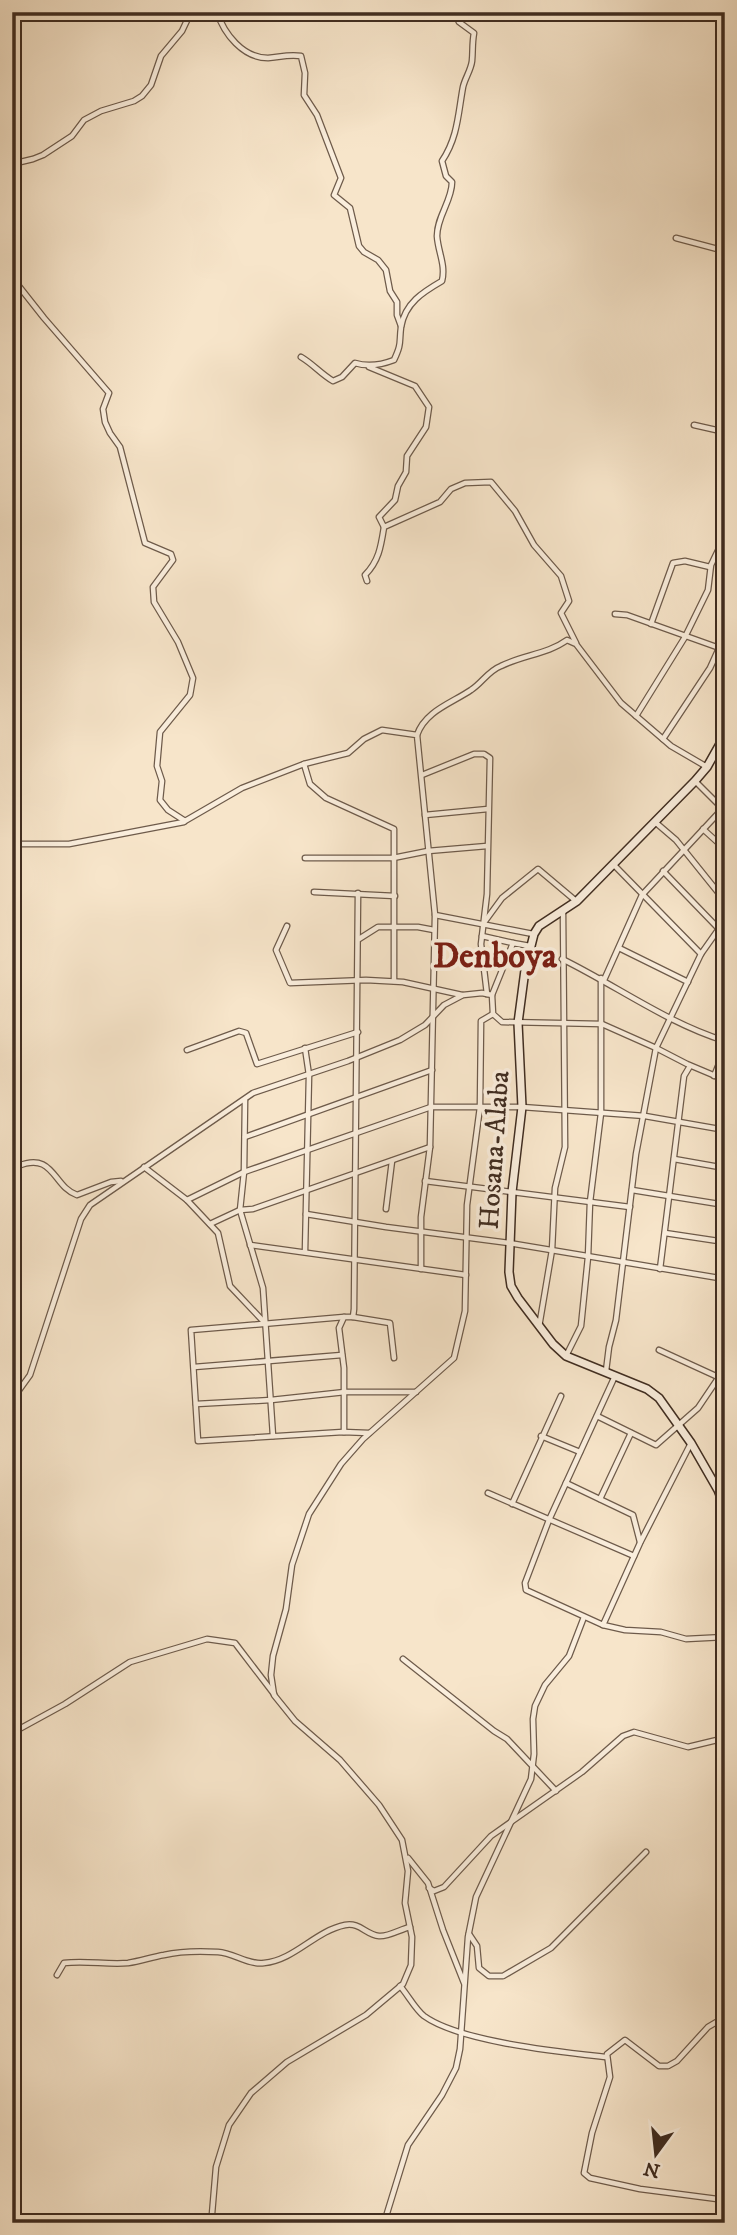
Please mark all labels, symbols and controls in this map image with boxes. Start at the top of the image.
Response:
district label: Denboya [433,935,558,979]
street label: Hosana-Alaba [471,1069,518,1231]
north arrow [622,2120,692,2190]
text: N [641,2156,663,2182]

